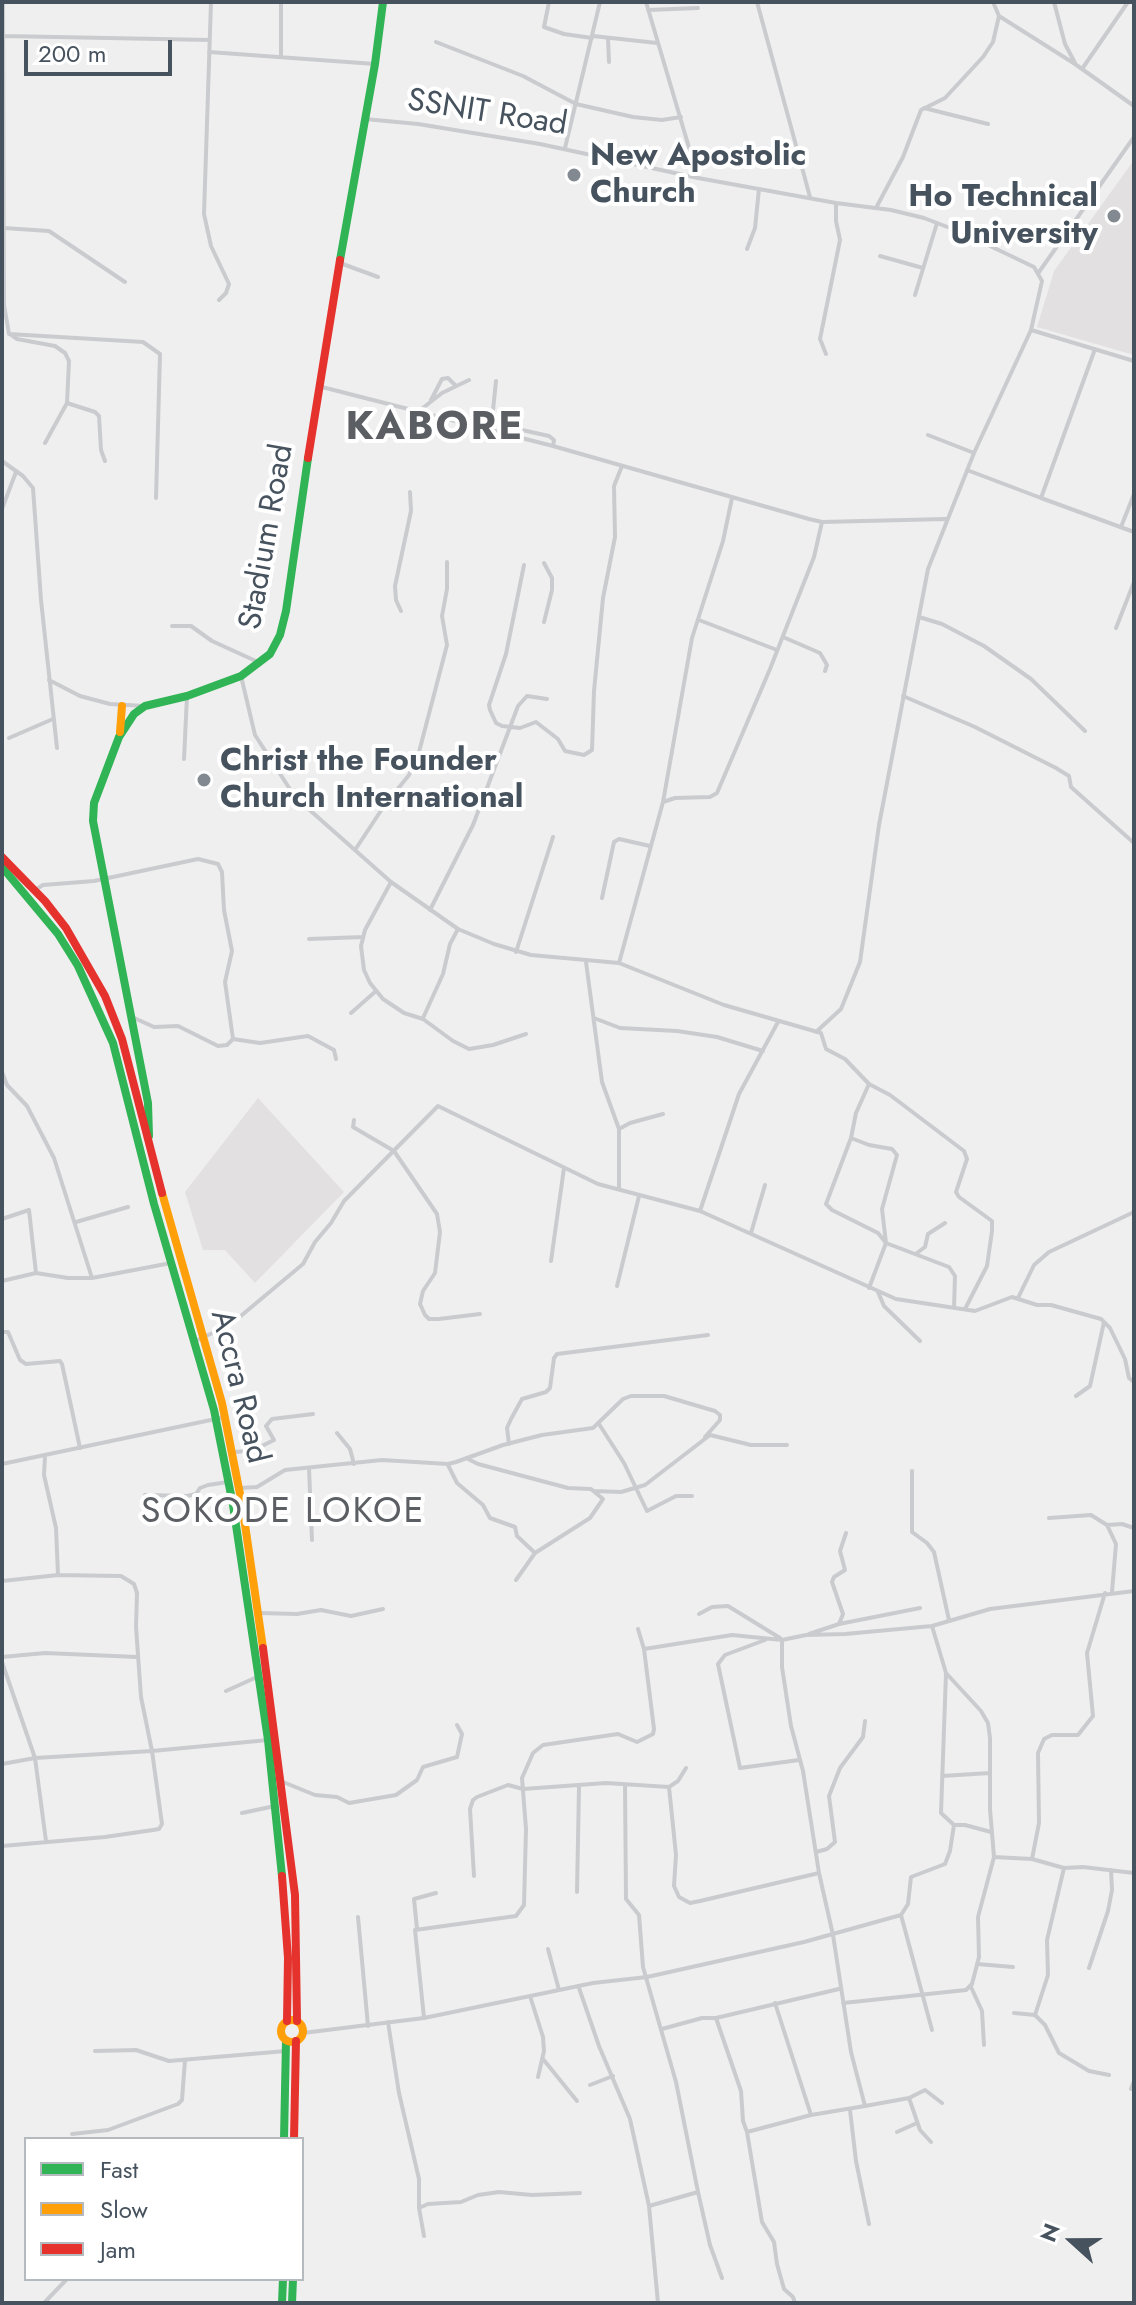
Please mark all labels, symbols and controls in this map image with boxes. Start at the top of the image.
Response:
scale bar [28,24,176,74]
text: 200 m [38,36,106,71]
street label: SSNIT Road [404,82,570,146]
place label: New Apostolic Church [590,138,806,213]
marker: New Apostolic Church [565,166,583,184]
place label: Ho Technical University [908,179,1098,254]
marker: Ho Technical University [1105,207,1123,225]
district label: KABORE [346,405,524,453]
street label: Stadium Road [233,441,303,633]
place label: Christ the Founder Church International [220,743,523,818]
marker: Christ the Founder Church International [195,771,213,789]
street label: Accra Road [200,1306,276,1468]
district label: SOKODE LOKOE [141,1491,425,1535]
legend [24,2137,304,2281]
text: Fast [100,2152,138,2187]
text: Slow [100,2192,148,2227]
north arrow [1032,2201,1112,2281]
text: N [1032,2219,1068,2246]
text: Jam [100,2232,136,2267]

